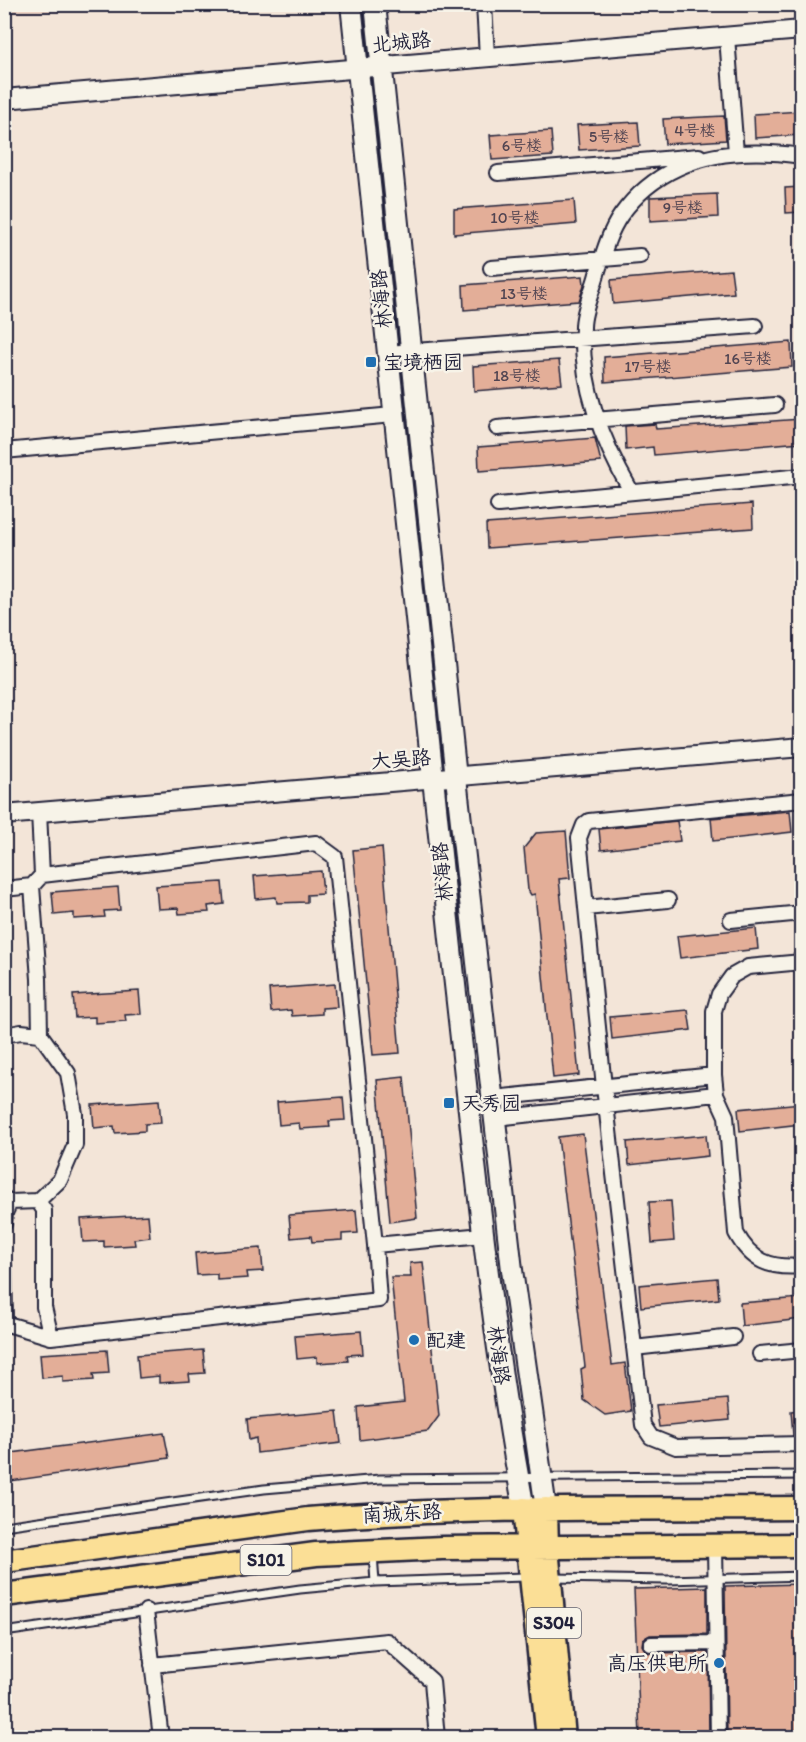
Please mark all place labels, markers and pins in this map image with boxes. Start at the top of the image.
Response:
place label: 宝境栖园 [383,350,463,374]
marker: 宝境栖园 [364,355,378,369]
place label: 天秀园 [461,1091,521,1115]
marker: 天秀园 [442,1096,456,1110]
place label: 配建 [426,1328,466,1352]
marker: 配建 [407,1333,421,1347]
place label: 高压供电所 [607,1651,707,1675]
marker: 高压供电所 [712,1656,726,1670]

